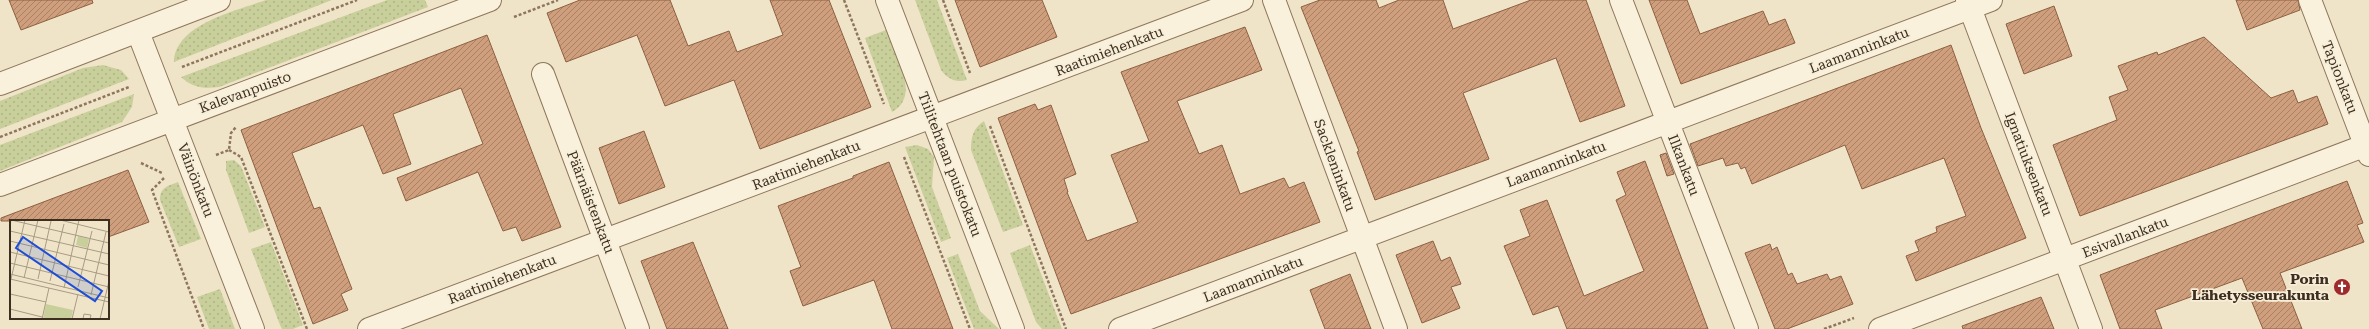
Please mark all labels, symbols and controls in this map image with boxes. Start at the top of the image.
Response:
street label: Raatimiehenkatu [1053,23,1165,79]
street label: Laamanninkatu [1807,24,1911,76]
street label: Tapionkatu [2319,38,2361,116]
street label: Kalevanpuisto [197,68,293,116]
street label: Tiilitehtaan puistokatu [915,89,985,239]
street label: Ignatiuksenkatu [2002,110,2056,218]
street label: Sackleninkatu [1311,117,1359,213]
street label: Ilkankatu [1665,132,1703,198]
street label: Raatimiehenkatu [750,137,862,193]
street label: Laamanninkatu [1504,138,1608,190]
street label: Väinönkatu [175,141,217,219]
street label: Päärnäistenkatu [564,148,618,256]
street label: Esivallankatu [2080,213,2170,261]
inset map [10,220,109,319]
street label: Raatimiehenkatu [446,251,558,307]
street label: Laamanninkatu [1201,253,1305,305]
place label: Porin Lähetysseurakunta [2192,271,2330,303]
church icon: Porin Lähetysseurakunta [2332,277,2352,297]

